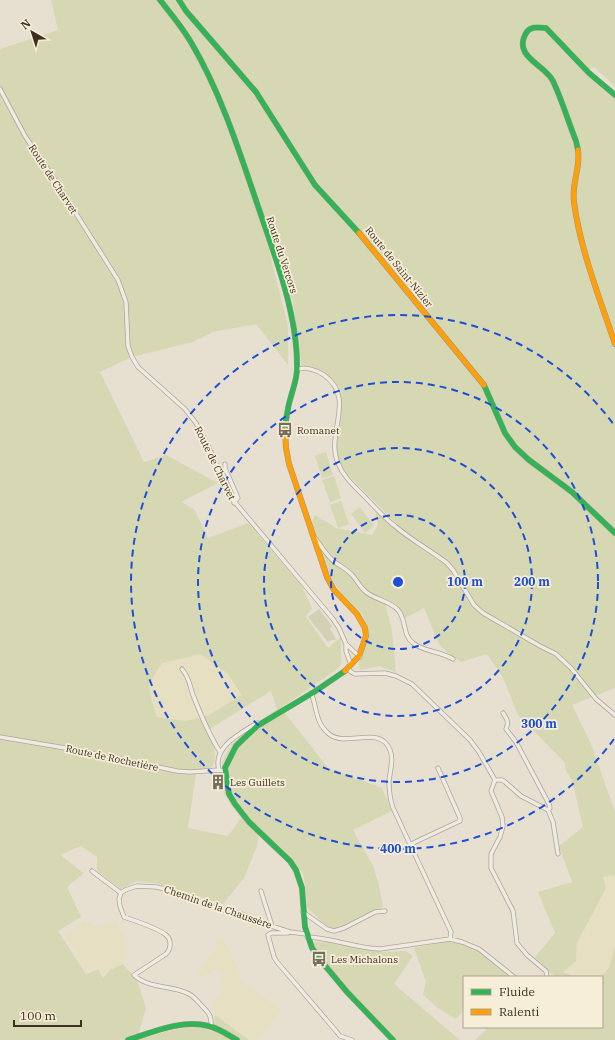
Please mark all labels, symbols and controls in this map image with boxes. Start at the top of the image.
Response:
north arrow [12,12,52,52]
text: N [18,16,34,32]
street label: Route de Charvet [26,142,81,217]
street label: Route du Vercors [263,215,301,295]
street label: Route de Saint-Nizier [362,224,436,311]
bus stop icon: Romanet [276,421,294,439]
street label: Route de Charvet [192,424,239,502]
place label: Romanet [297,424,340,437]
text: 100 m [447,574,483,589]
text: 200 m [514,574,550,589]
centre of rings [391,575,405,589]
text: 300 m [521,716,557,731]
street label: Route de Rochetière [65,742,159,774]
building icon: Les Guillets [209,773,227,791]
place label: Les Guillets [230,776,285,789]
text: 400 m [380,841,416,856]
street label: Chemin de la Chaussère [162,882,274,932]
bus stop icon: Les Michalons [310,950,328,968]
place label: Les Michalons [331,953,398,966]
legend [463,976,603,1028]
text: Fluide [499,984,535,999]
scale bar [14,1002,81,1028]
text: Ralenti [499,1004,540,1019]
text: 100 m [20,1008,56,1023]

